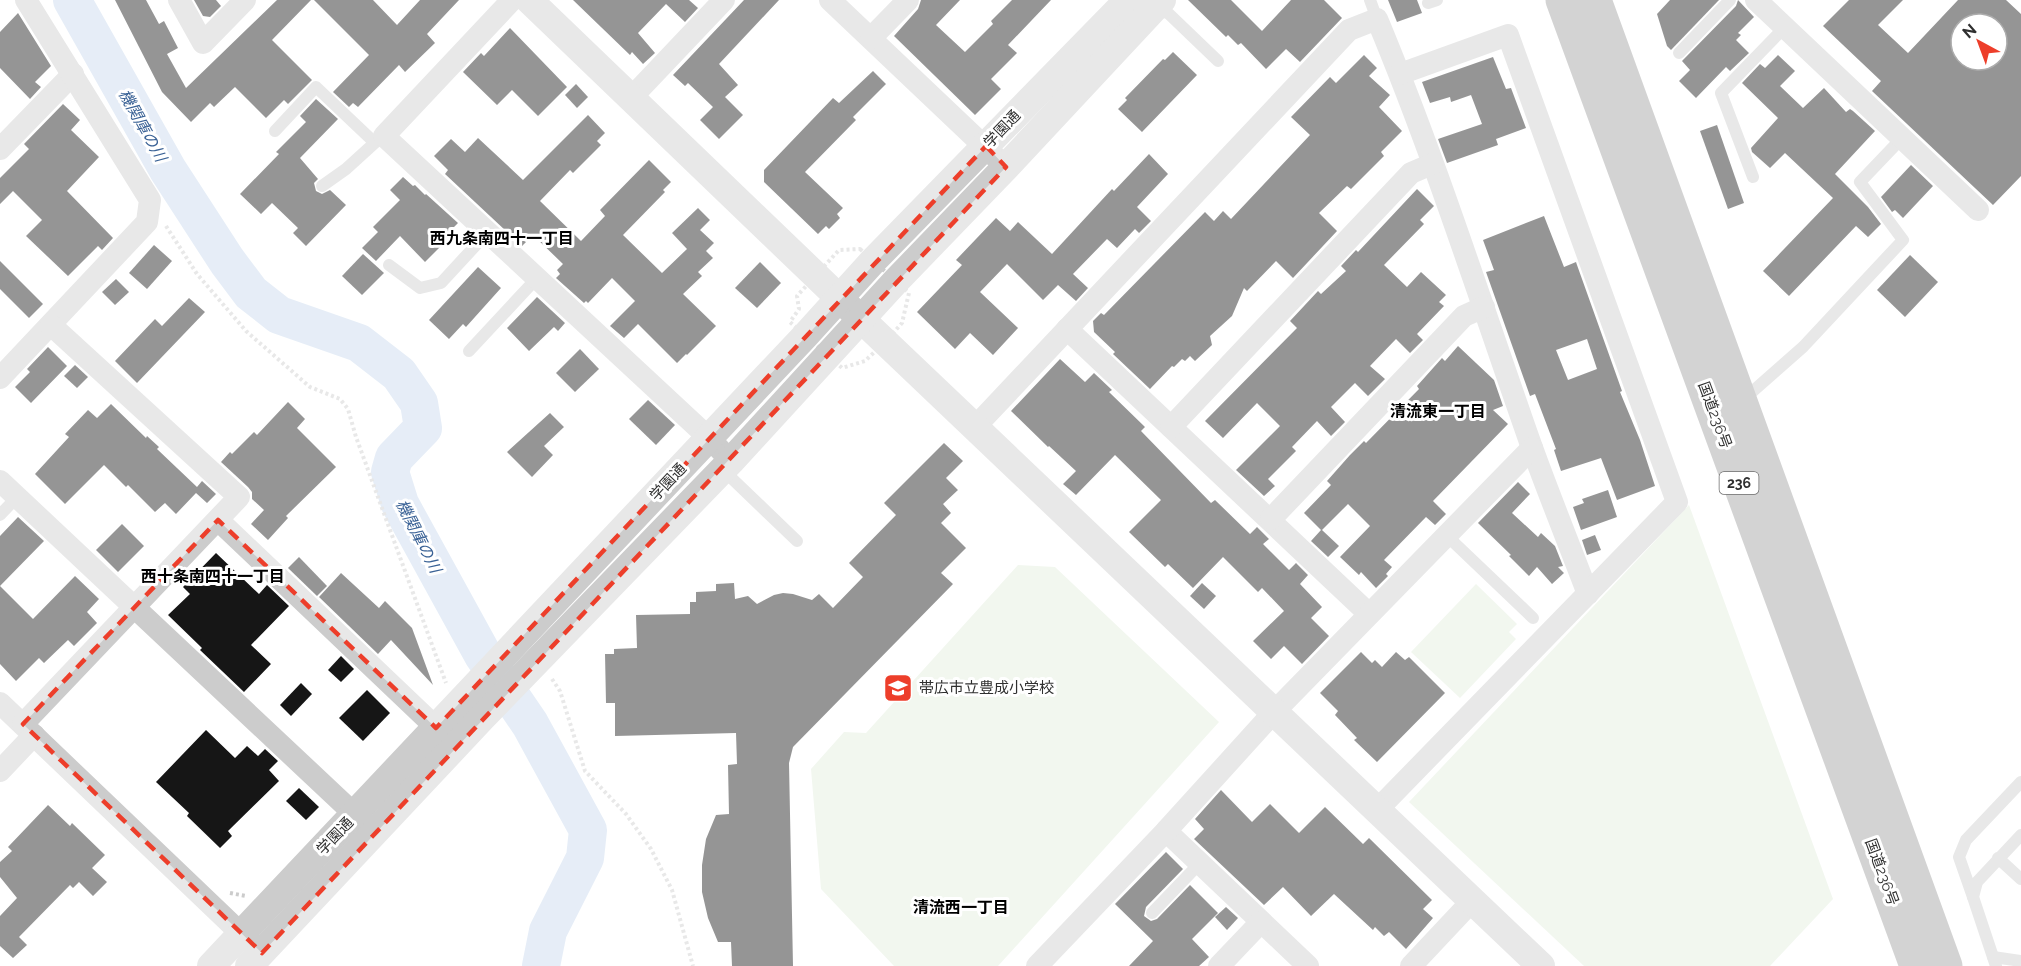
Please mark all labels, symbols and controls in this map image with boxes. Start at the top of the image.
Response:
north arrow [1949,12,2009,72]
text: N [1959,20,1980,42]
water label: 機関庫の川 [115,86,171,167]
street label: 学園通 [980,107,1024,151]
district label: 西九条南四十一丁目 [430,229,574,248]
street label: 国道236号 [1695,379,1735,451]
district label: 清流東一丁目 [1390,402,1486,421]
street label: 学園通 [646,459,690,505]
road number: 236 [1720,472,1758,494]
water label: 機関庫の川 [392,496,446,578]
district label: 西十条南四十一丁目 [141,567,285,586]
school or university icon: 帯広市立豊成小学校 [882,672,914,704]
place label: 帯広市立豊成小学校 [919,679,1054,697]
street label: 学園通 [313,814,357,858]
street label: 国道236号 [1862,836,1902,908]
district label: 清流西一丁目 [913,898,1009,917]

